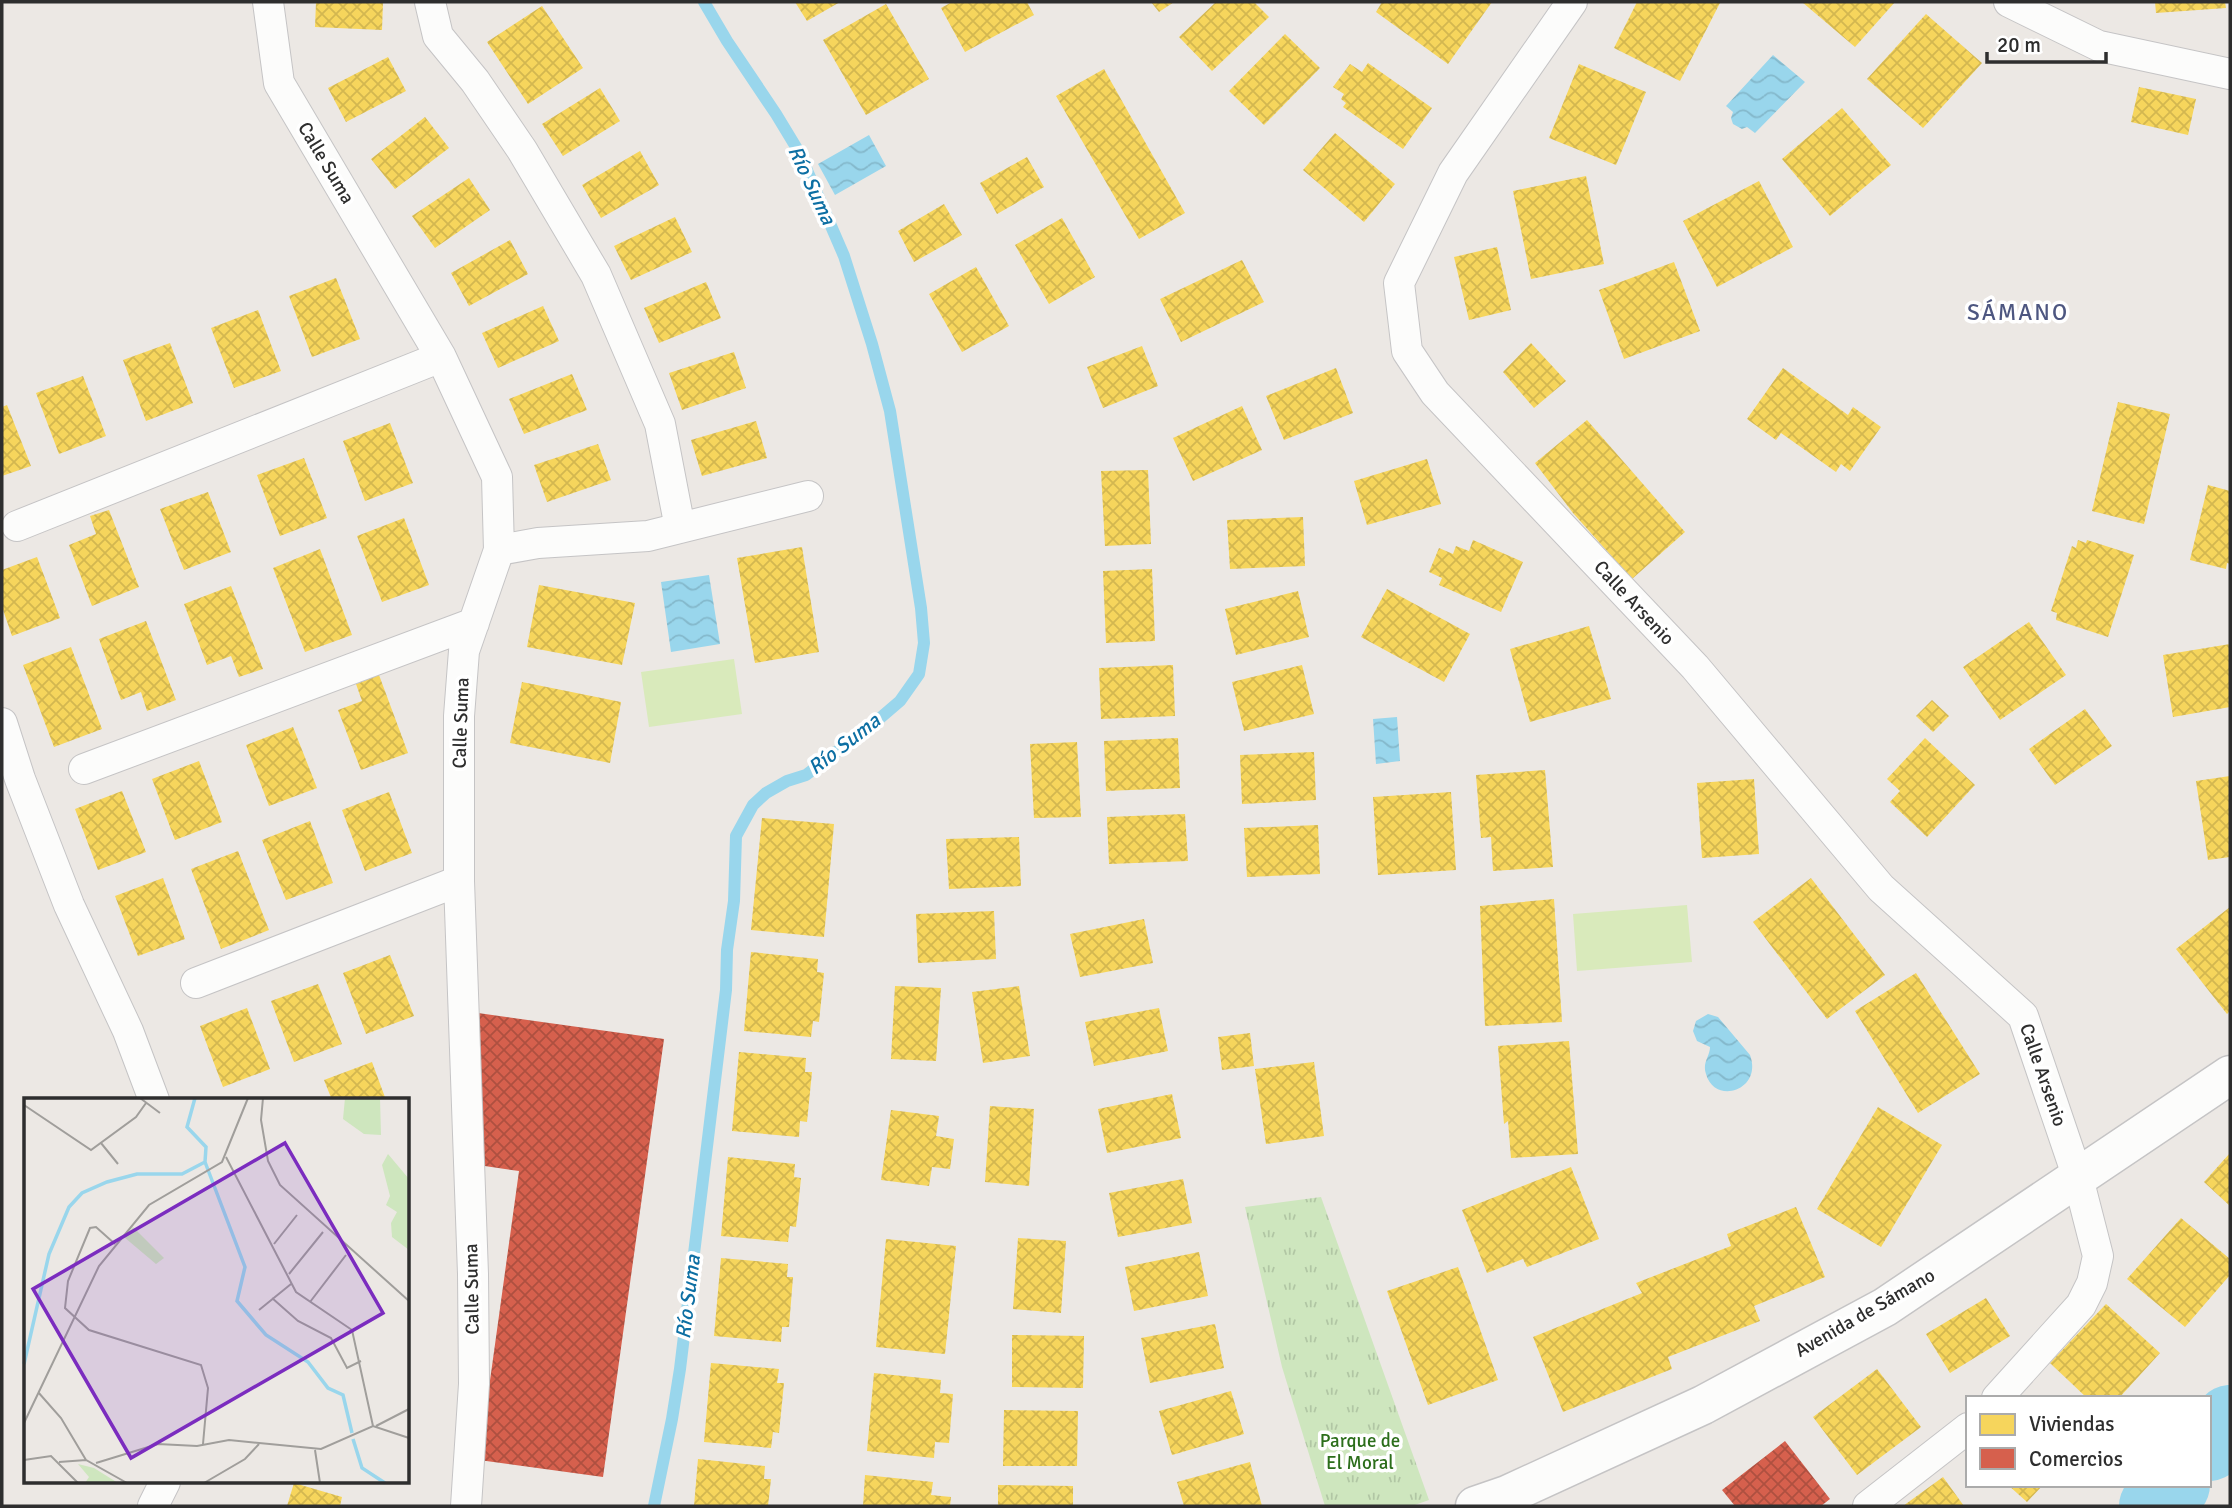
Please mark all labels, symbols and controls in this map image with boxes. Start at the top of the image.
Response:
scale bar [1987,21,2106,65]
text: 20 m [1997,32,2041,58]
street label: Calle Suma [292,118,360,208]
water label: Río Suma [782,141,842,230]
district label: SÁMANO [1967,298,2069,327]
street label: Calle Arsenio [1589,556,1679,650]
street label: Calle Suma [447,677,475,769]
water label: Río Suma [803,707,886,780]
street label: Calle Arsenio [2014,1020,2072,1130]
inset map [24,1098,410,1484]
street label: Calle Suma [459,1243,485,1335]
water label: Río Suma [670,1252,706,1340]
street label: Avenida de Sámano [1791,1263,1939,1363]
legend [1966,1396,2211,1487]
text: Viviendas [2029,1411,2114,1437]
park label: Parque de El Moral [1320,1429,1400,1475]
text: Comercios [2029,1446,2123,1472]

